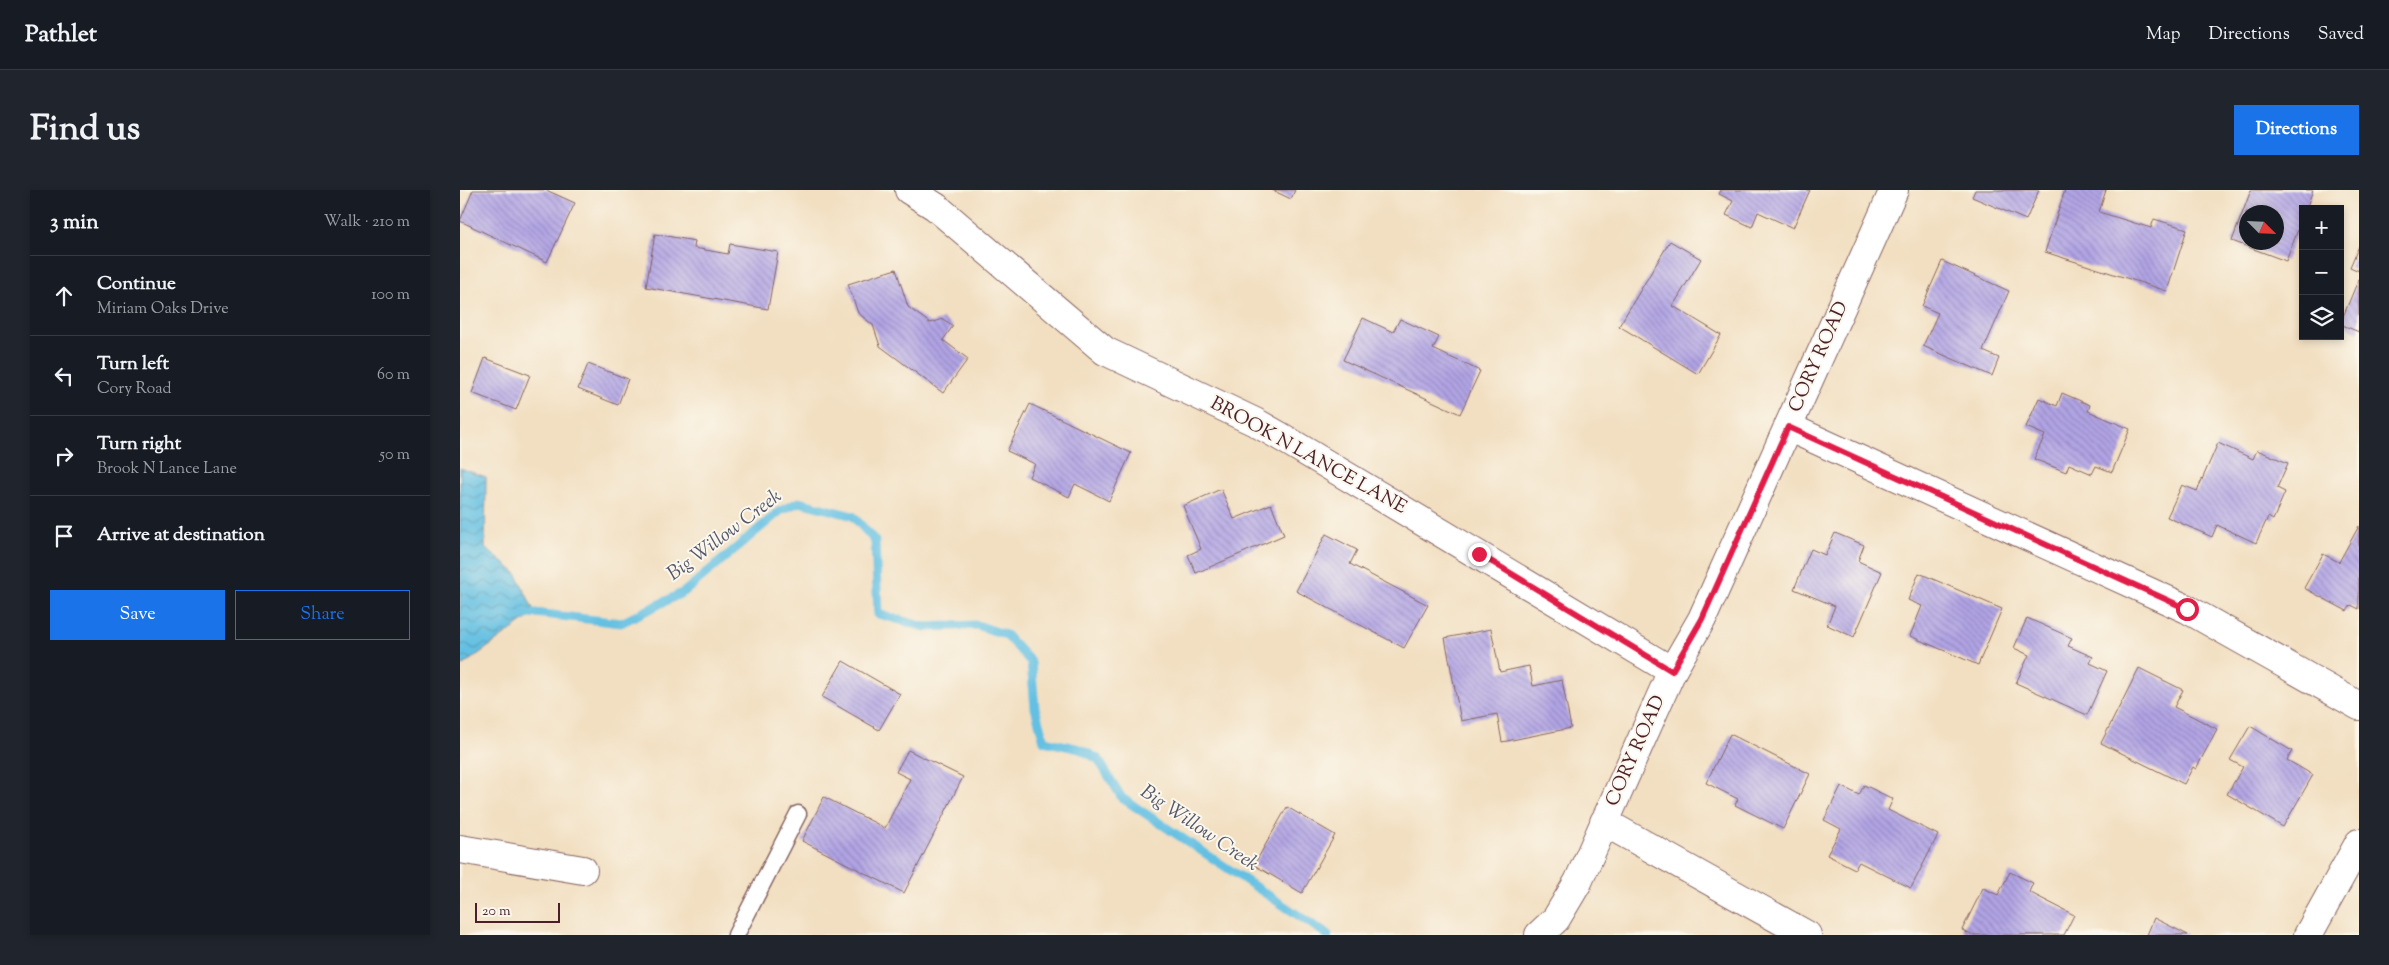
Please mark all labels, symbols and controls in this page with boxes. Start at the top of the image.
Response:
text: Pathlet [25,18,97,52]
text: Map [2146,22,2181,48]
text: Directions [2209,22,2290,48]
text: Saved [2318,22,2364,48]
text: Find us [30,105,140,156]
button: Directions [2234,105,2359,155]
north arrow [2239,205,2284,250]
map controls [2299,205,2344,340]
button: + [2299,205,2344,250]
text: 3 min [50,208,99,238]
text: Walk · 210 m [324,211,410,234]
button: − [2299,250,2344,295]
text: Continue [97,271,176,298]
icon: ahead [50,282,78,310]
text: 100 m [371,284,410,307]
button: layers [2299,295,2344,340]
street label: CORY ROAD [1782,297,1856,417]
text: Miriam Oaks Drive [97,298,229,321]
text: Turn left [97,351,169,378]
icon: left [50,362,78,390]
text: 60 m [377,364,410,387]
text: Cory Road [97,378,172,401]
street label: BROOK N LANCE LANE [1205,391,1412,522]
text: Turn right [97,431,181,458]
icon: right [50,442,78,470]
text: 50 m [379,444,410,467]
text: Brook N Lance Lane [97,458,237,481]
water label: Big Willow Creek [661,483,789,589]
icon: arrive [50,522,78,550]
text: Arrive at destination [97,522,265,549]
route end [1468,543,1491,566]
button: Save [50,590,225,640]
button: Share [235,590,410,640]
route start [2176,598,2199,621]
street label: CORY ROAD [1599,691,1673,811]
water label: Big Willow Creek [1134,779,1264,879]
scale bar [475,900,560,923]
text: 20 m [482,902,511,922]

